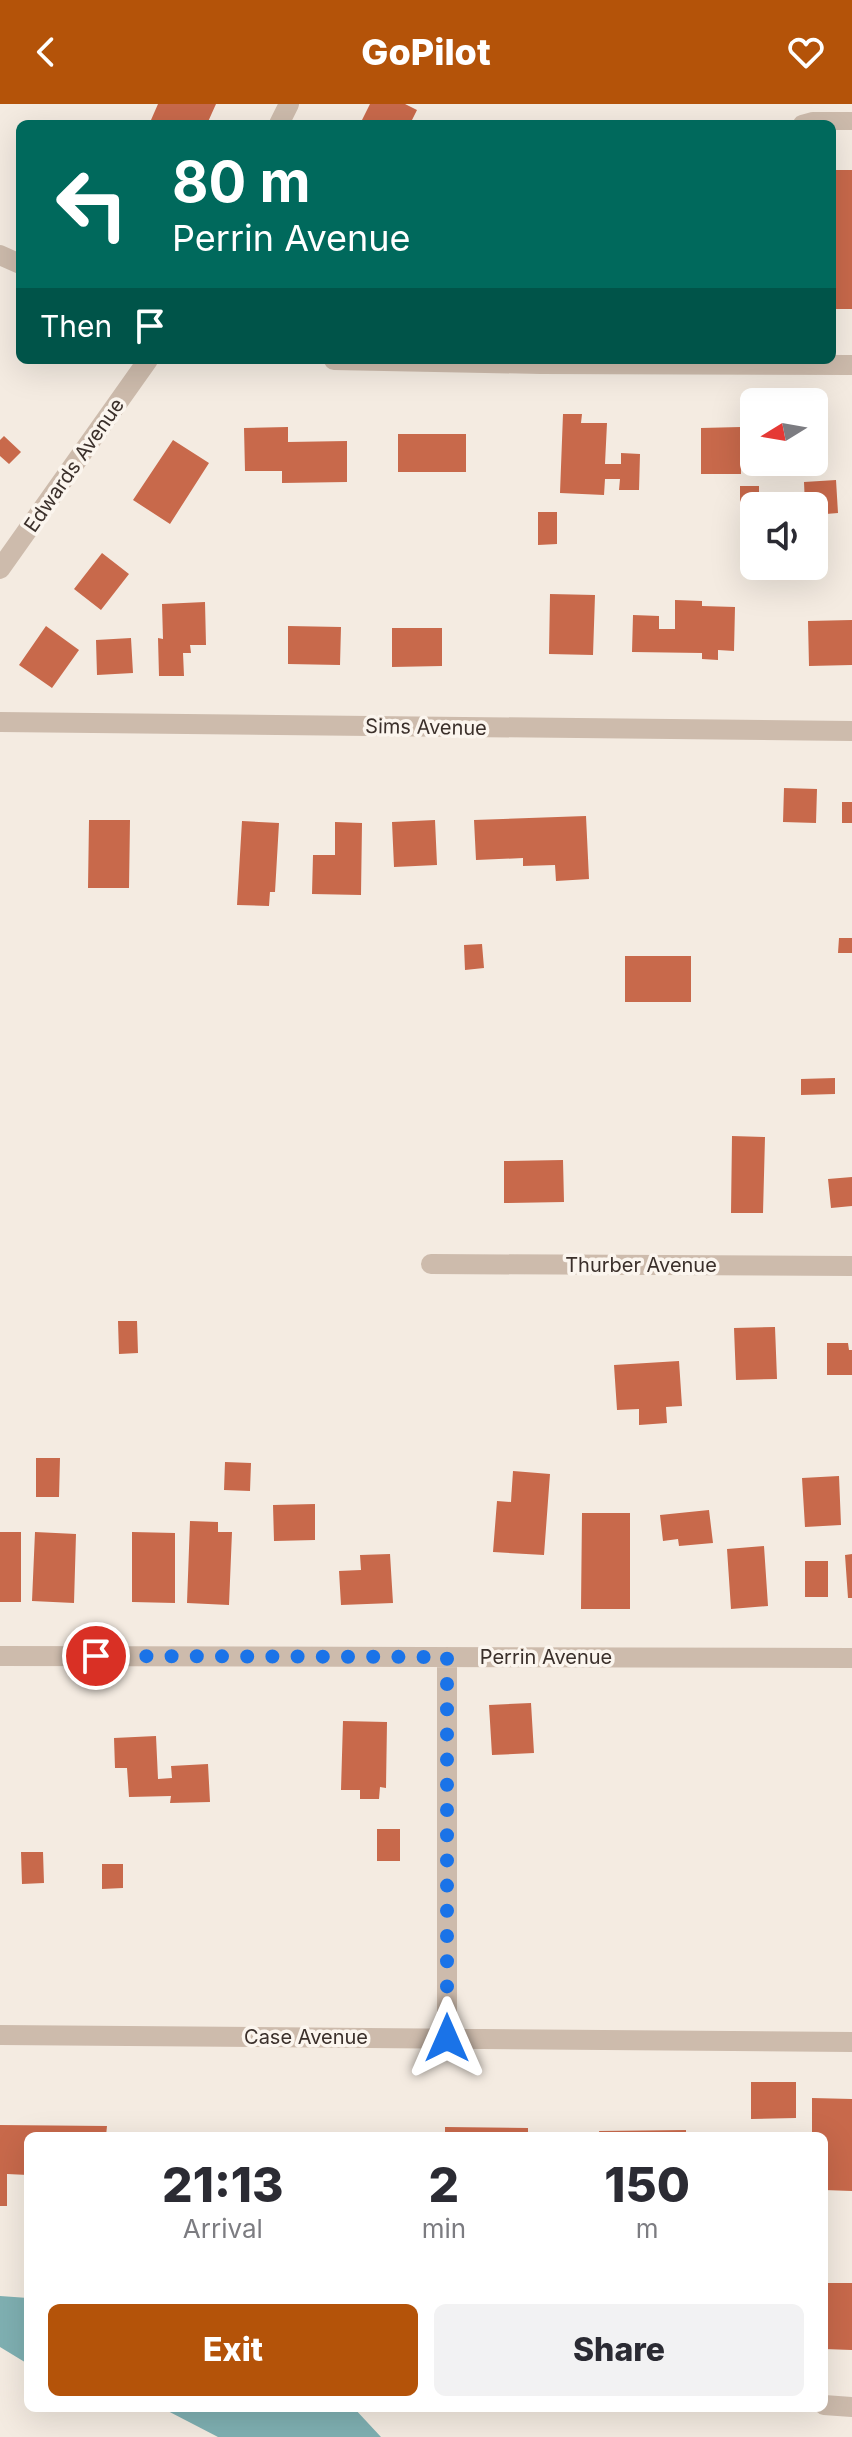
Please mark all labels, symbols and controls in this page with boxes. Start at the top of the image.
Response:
icon: back [24,30,68,74]
text: GoPilot [361,30,491,74]
icon: heart [784,30,828,74]
text: 80 m [172,148,311,216]
icon: left [40,152,144,256]
text: Perrin Avenue [172,216,411,260]
icon: arrive [128,304,172,348]
text: Then [40,308,112,344]
north arrow [740,388,828,476]
map controls [740,388,828,580]
street label: Edwards Avenue [19,394,129,536]
button: sound [740,492,828,580]
street label: Sims Avenue [365,714,487,740]
street label: Thurber Avenue [565,1253,717,1277]
pin [62,1622,130,1690]
icon: arrive [74,1634,118,1678]
street label: Perrin Avenue [480,1645,612,1669]
position arrow [405,1996,489,2080]
street label: Case Avenue [244,2025,368,2049]
text: 21:13 [162,2155,284,2214]
text: 2 [429,2155,459,2214]
text: 150 [604,2155,690,2214]
text: Arrival [183,2213,263,2244]
text: min [422,2213,466,2244]
text: m [636,2213,658,2244]
button: Exit [48,2304,418,2396]
button: Share [434,2304,804,2396]

